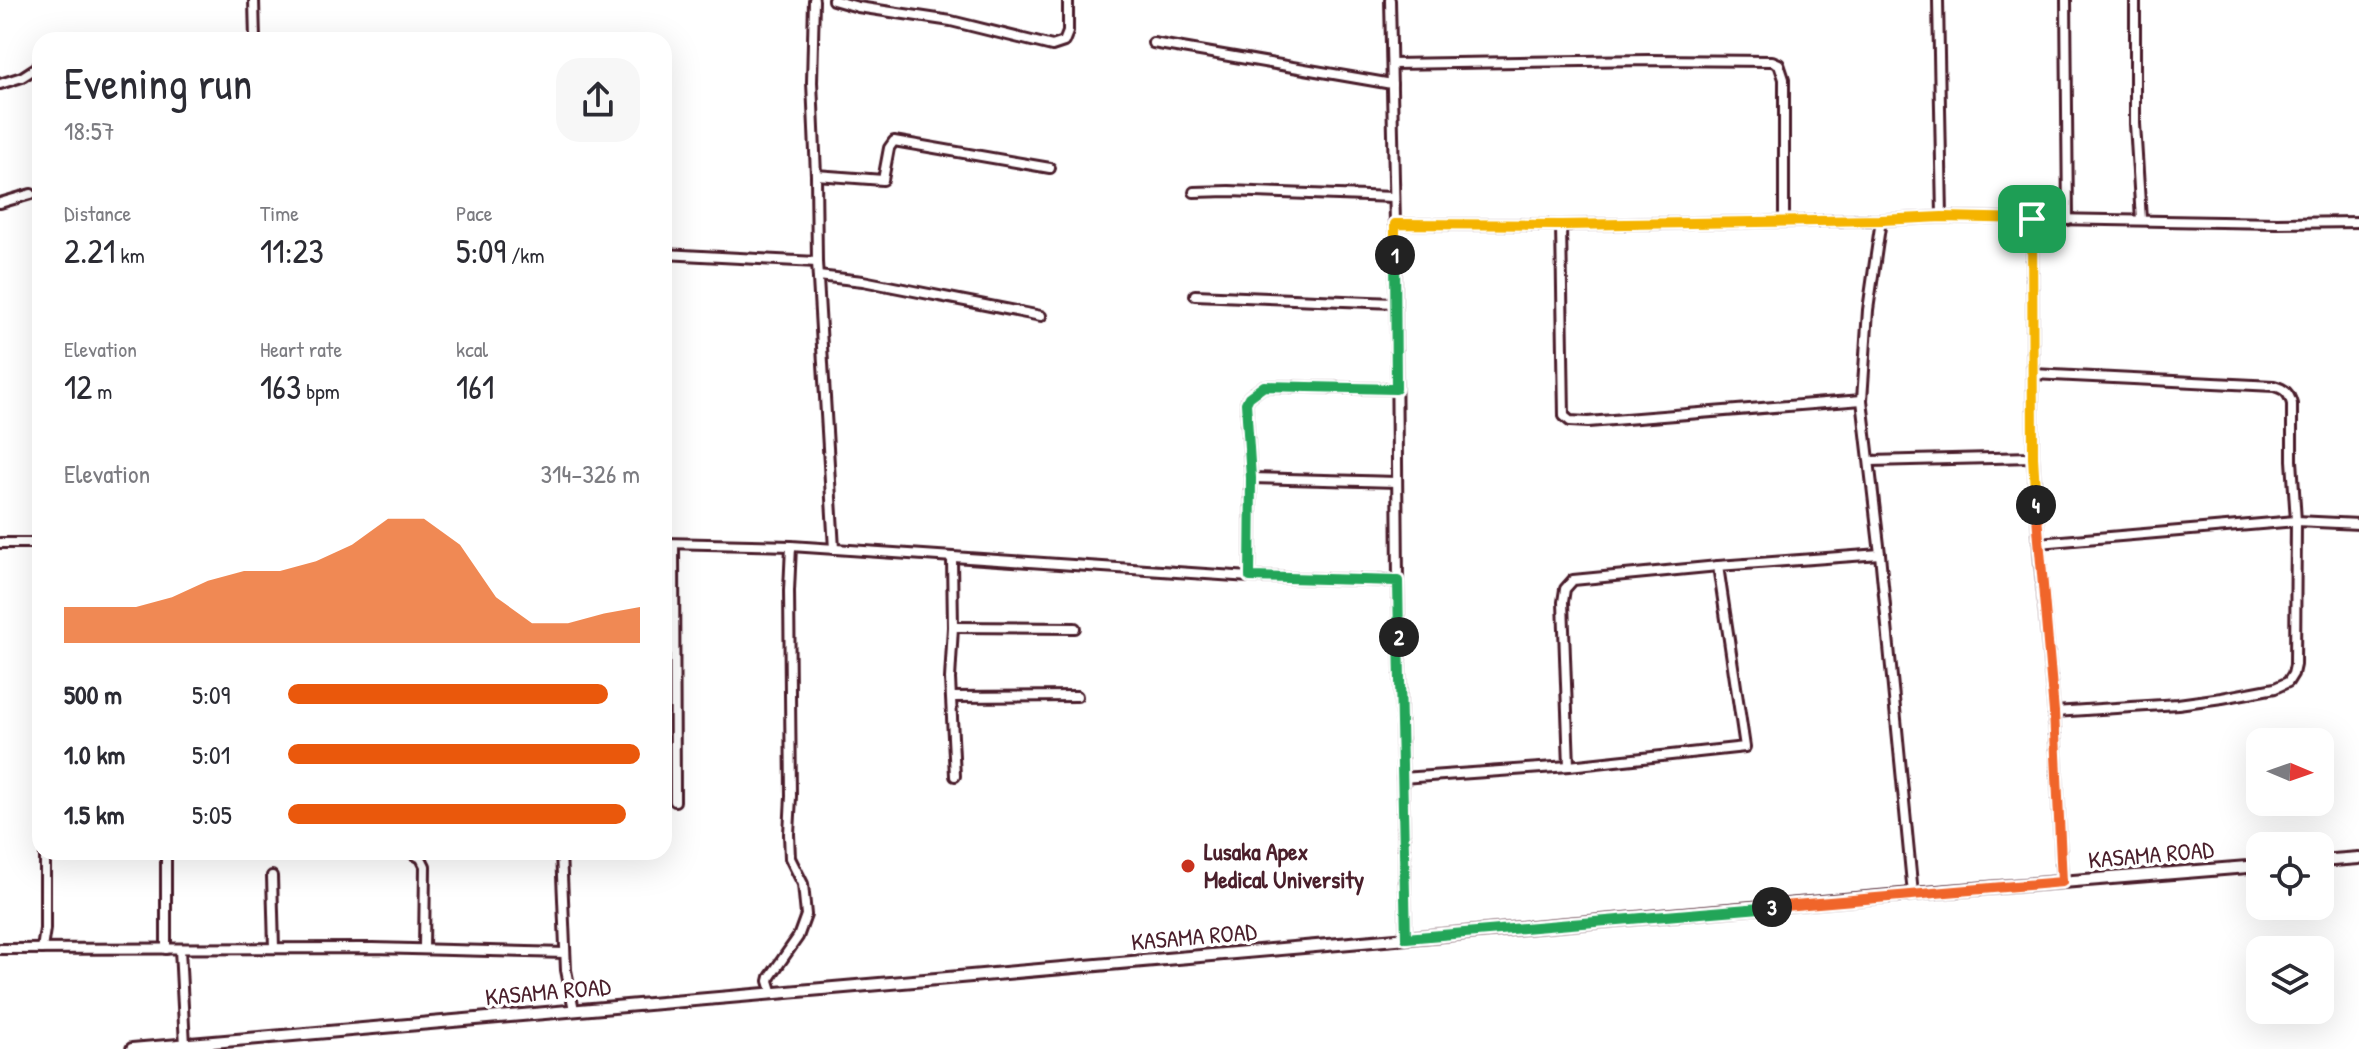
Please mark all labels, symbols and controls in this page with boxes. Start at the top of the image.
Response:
text: Evening run [64,53,252,113]
button: share [556,58,640,142]
text: 18:57 [64,113,115,148]
pin [1998,185,2066,253]
icon: arrive [2010,197,2054,241]
text: Distance [64,198,131,228]
text: Time [260,198,299,228]
text: Pace [456,198,493,228]
text: 2.21 [64,228,115,274]
text: 11:23 [260,228,324,274]
text: 5:09 [456,228,506,274]
pin: 1 [1375,235,1415,275]
text: km [115,240,145,270]
text: /km [506,240,544,270]
text: 1 [1391,240,1399,270]
text: Elevation [64,334,137,364]
text: Heart rate [260,334,342,364]
text: kcal [456,334,488,364]
text: 12 [64,364,92,410]
text: 163 [260,364,301,410]
text: 161 [456,364,494,410]
text: m [92,376,112,406]
text: bpm [301,376,340,406]
text: Elevation [64,456,150,491]
text: 314–326 m [540,456,640,491]
pin: 4 [2016,485,2056,525]
text: 4 [2032,490,2040,520]
pin: 2 [1379,617,1419,657]
text: 2 [1394,622,1404,652]
text: 500 m [64,677,122,712]
text: 5:09 [192,677,230,712]
north arrow [2246,728,2334,816]
map controls [2246,728,2334,1024]
text: 1.0 km [64,737,125,772]
text: 5:01 [192,737,230,772]
text: 1.5 km [64,797,124,832]
text: 5:05 [192,797,232,832]
button: locate [2246,832,2334,920]
street label: KASAMA ROAD [2087,833,2216,875]
place label: Lusaka Apex Medical University [1204,835,1364,896]
marker: Lusaka Apex Medical University [1179,857,1197,875]
pin: 3 [1752,887,1792,927]
text: 3 [1767,892,1777,922]
street label: KASAMA ROAD [1130,915,1259,957]
button: layers [2246,936,2334,1024]
street label: KASAMA ROAD [484,970,613,1012]

